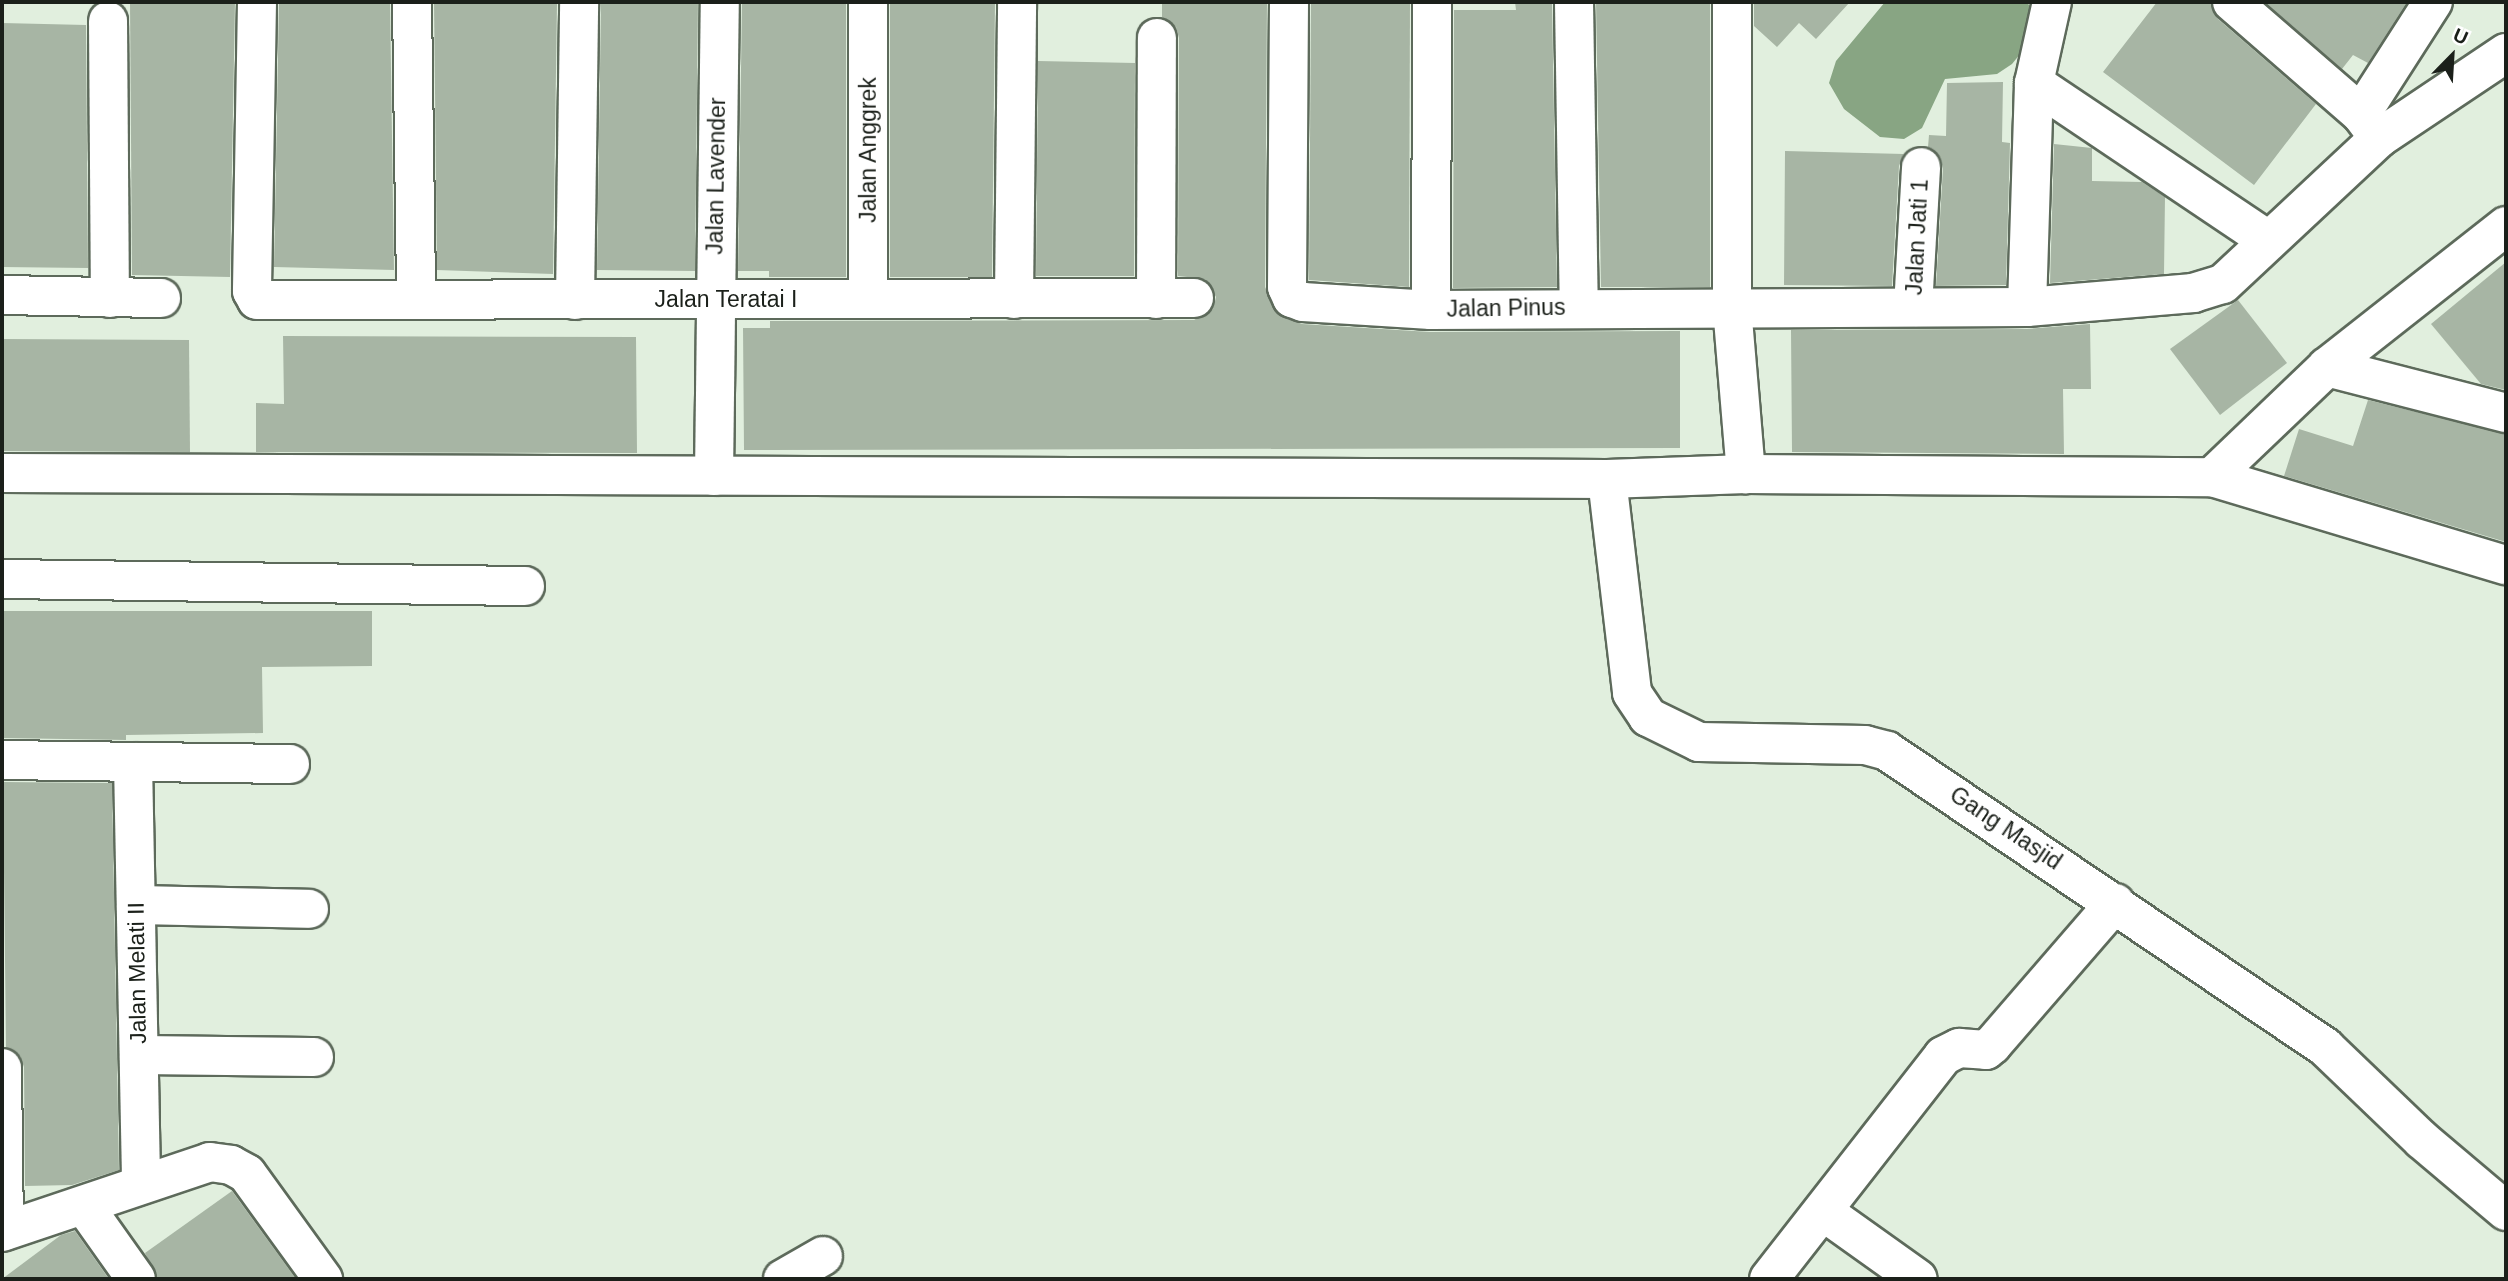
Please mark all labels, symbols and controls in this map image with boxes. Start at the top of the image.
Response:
north arrow [2417,21,2487,91]
text: U [2450,24,2471,49]
street label: Jalan Anggrek [854,76,882,224]
street label: Jalan Lavender [701,97,731,255]
street label: Jalan Jati 1 [1900,178,1934,296]
street label: Jalan Teratai I [654,285,798,313]
street label: Jalan Pinus [1446,293,1566,323]
street label: Gang Masjid [1945,780,2067,876]
street label: Jalan Melati II [122,902,152,1044]

